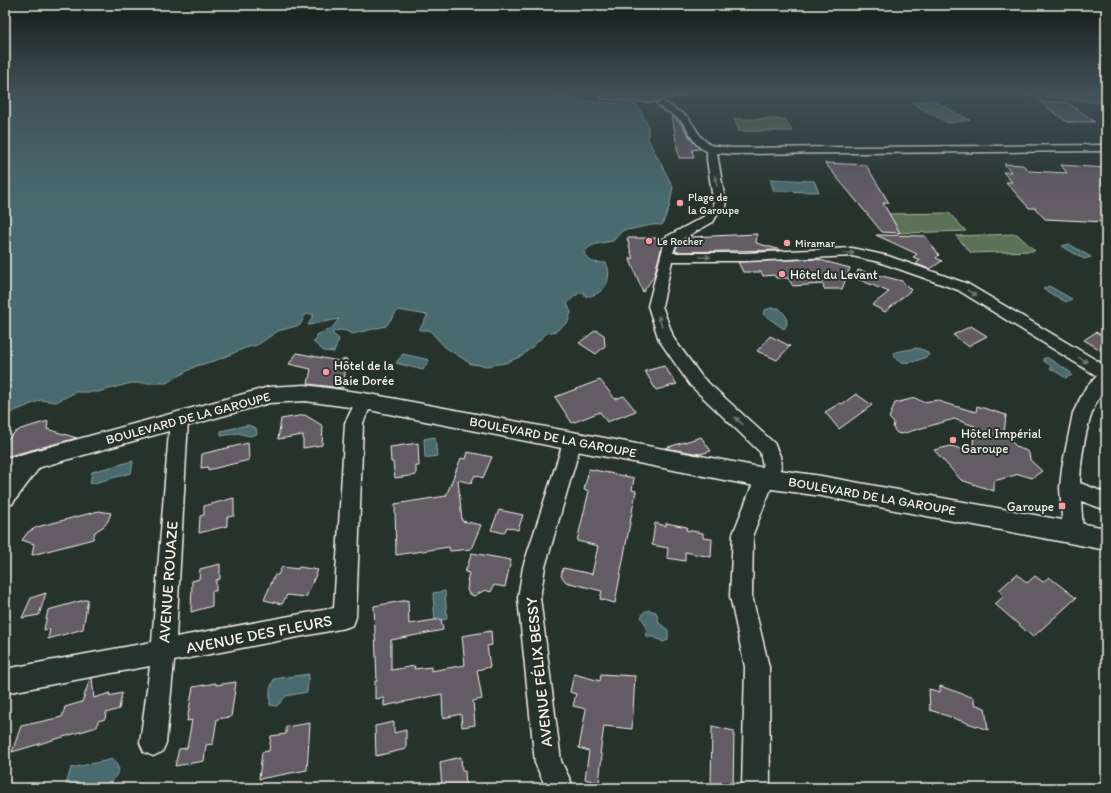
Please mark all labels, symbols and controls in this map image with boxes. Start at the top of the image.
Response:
one-way arrow [712,175,718,187]
place label: Plage de la Garoupe [688,191,739,217]
marker: Plage de la Garoupe [675,198,685,208]
place label: Le Rocher [657,235,704,248]
marker: Le Rocher [644,236,654,246]
place label: Miramar [795,237,836,250]
marker: Miramar [782,238,792,248]
one-way arrow [843,249,855,256]
one-way arrow [699,254,712,260]
place label: Hôtel du Levant [790,267,878,282]
marker: Hôtel du Levant [777,269,787,279]
one-way arrow [966,289,978,296]
one-way arrow [656,314,662,326]
one-way arrow [1078,356,1088,364]
place label: Hôtel de la Baie Dorée [334,358,394,388]
marker: Hôtel de la Baie Dorée [321,367,331,377]
street label: BOULEVARD DE LA GAROUPE [104,389,272,447]
street label: BOULEVARD DE LA GAROUPE [468,413,638,461]
one-way arrow [734,416,744,426]
place label: Hôtel Impérial Garoupe [961,426,1042,456]
marker: Hôtel Impérial Garoupe [948,435,958,445]
street label: BOULEVARD DE LA GAROUPE [787,474,957,518]
place label: Garoupe [1007,499,1054,514]
marker: Garoupe [1057,501,1067,511]
street label: AVENUE ROUAZE [154,520,182,644]
street label: AVENUE FÉLIX BESSY [522,596,556,748]
street label: AVENUE DES FLEURS [184,611,334,657]

